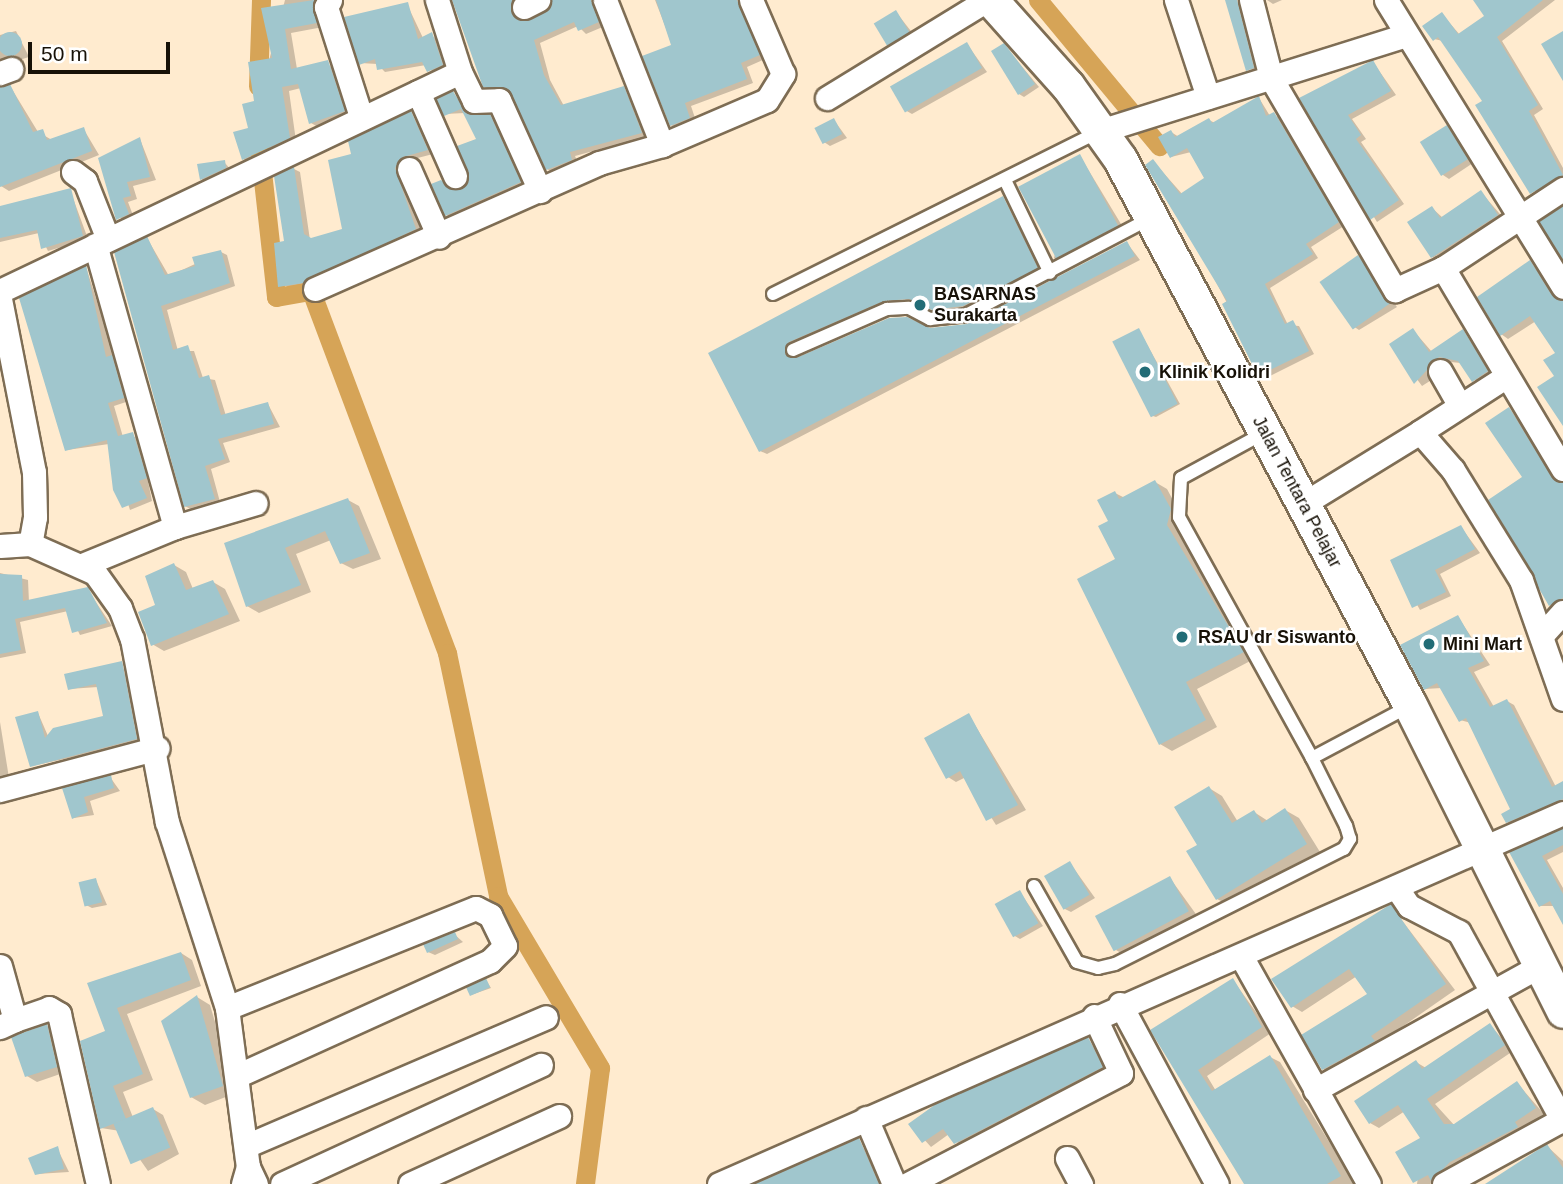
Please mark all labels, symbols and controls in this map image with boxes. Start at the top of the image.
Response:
scale bar [32,28,173,72]
text: 50 m [41,42,88,65]
place label: BASARNAS Surakarta [934,284,1036,326]
marker: BASARNAS Surakarta [912,297,928,313]
place label: Klinik Kolidri [1159,361,1270,383]
marker: Klinik Kolidri [1137,364,1153,380]
street label: Jalan Tentara Pelajar [1248,412,1346,572]
place label: RSAU dr Siswanto [1198,626,1356,648]
marker: RSAU dr Siswanto [1172,627,1192,647]
place label: Mini Mart [1443,633,1522,655]
marker: Mini Mart [1421,636,1437,652]

